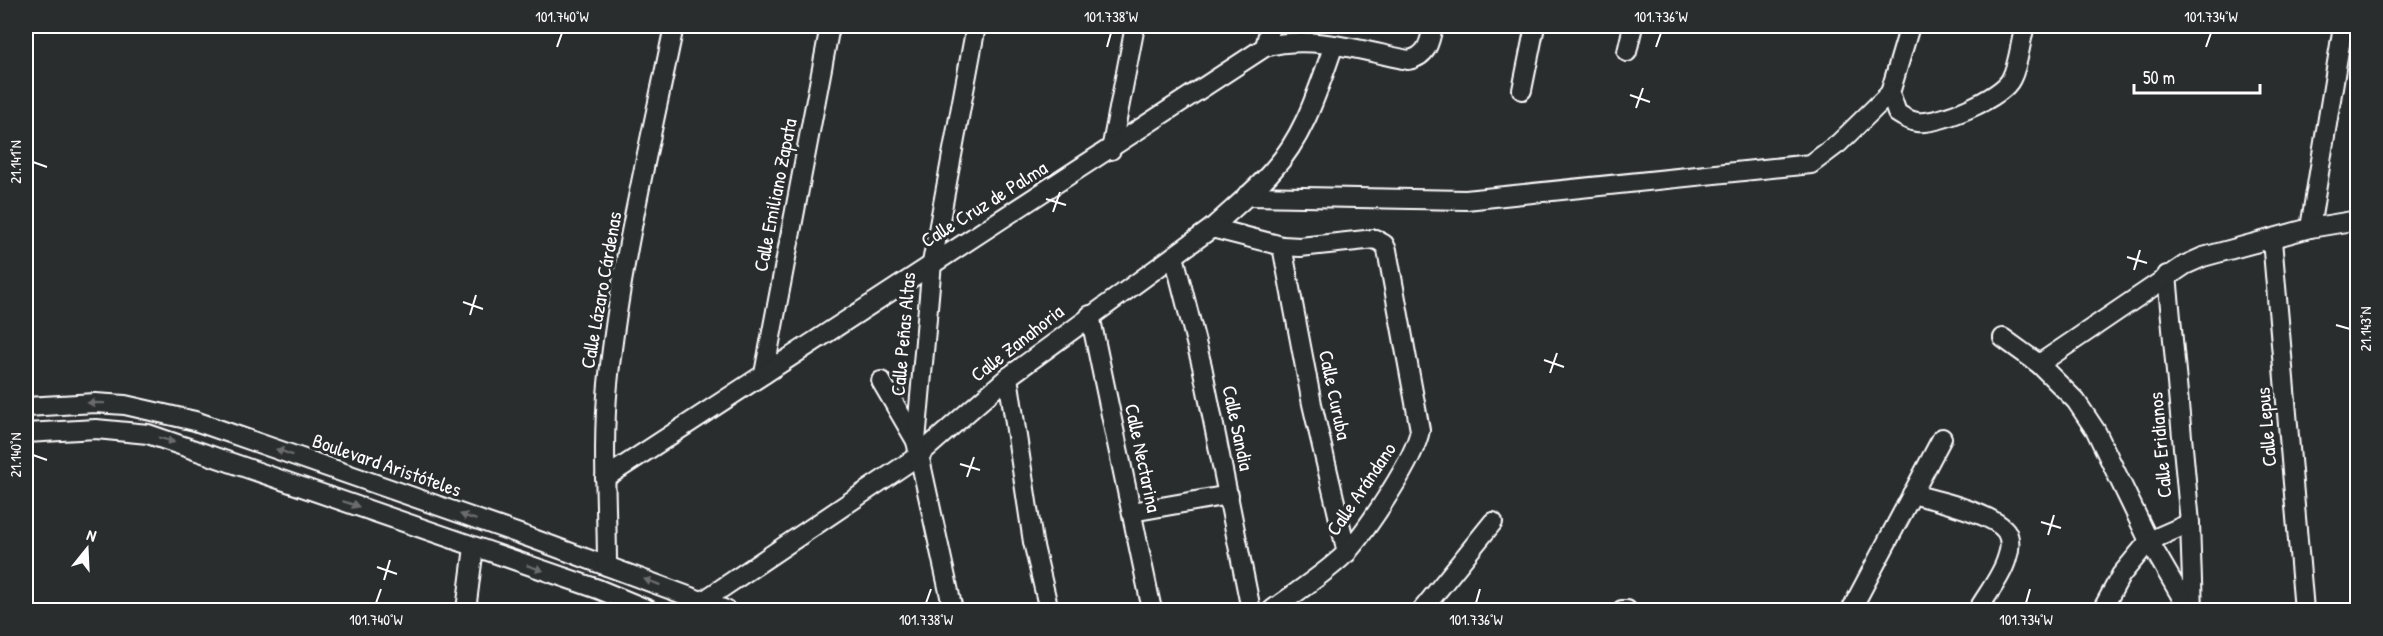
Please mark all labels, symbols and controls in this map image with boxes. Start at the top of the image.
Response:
text: 101.740°W [535,6,589,27]
text: 101.738°W [1084,6,1139,27]
text: 101.736°W [1634,6,1689,27]
text: 101.734°W [2184,6,2238,27]
scale bar [2134,57,2260,95]
text: 50 m [2143,65,2175,90]
street label: Calle Emiliano Zapata [746,116,803,274]
text: 21.141°N [5,140,26,184]
street label: Calle Cruz de Palma [915,154,1052,253]
street label: Calle Lázaro Cárdenas [573,209,628,370]
street label: Calle Peñas Altas [884,271,921,397]
street label: Calle Zanahoria [965,298,1069,388]
text: 21.143°N [2355,307,2376,351]
street label: Calle Curuba [1313,348,1358,442]
street label: Calle Sandia [1216,383,1261,473]
street label: Calle Lepus [2249,386,2282,468]
street label: Calle Eridianos [2141,391,2178,499]
one-way arrow [87,399,106,408]
street label: Calle Nectarina [1119,401,1168,515]
street label: Boulevard Aristóteles [309,426,466,503]
text: 21.140°N [5,433,26,477]
one-way arrow [158,436,176,445]
street label: Calle Arándano [1319,437,1402,541]
one-way arrow [275,447,293,457]
one-way arrow [342,500,360,510]
one-way arrow [459,511,477,521]
north arrow [57,519,117,579]
text: N [84,523,100,547]
one-way arrow [526,564,544,574]
one-way arrow [642,577,660,587]
text: 101.740°W [349,609,403,630]
text: 101.738°W [899,609,954,630]
text: 101.736°W [1449,609,1504,630]
text: 101.734°W [1999,609,2053,630]

